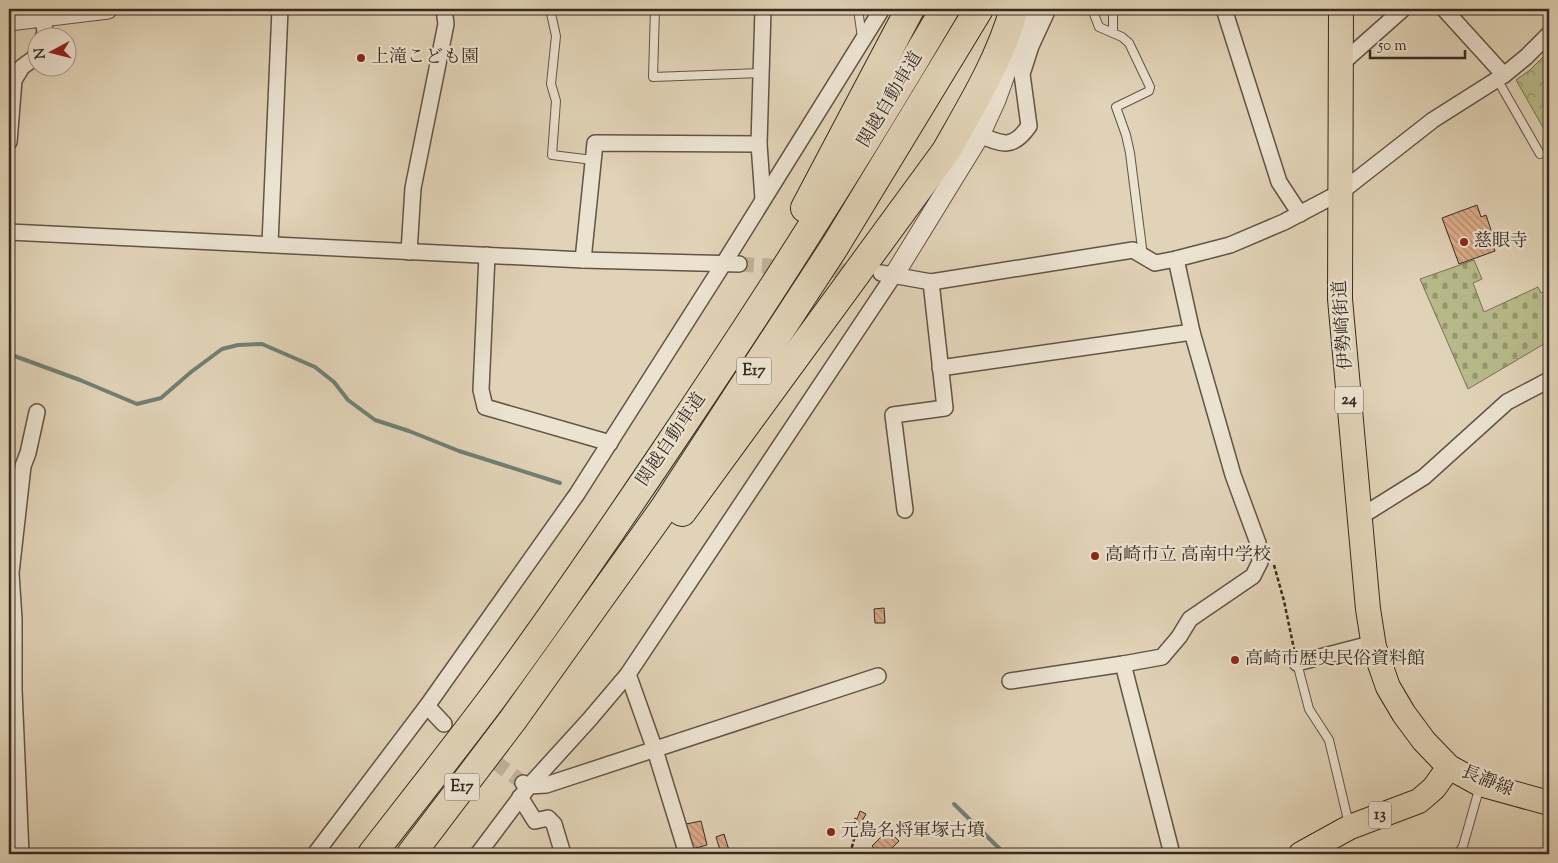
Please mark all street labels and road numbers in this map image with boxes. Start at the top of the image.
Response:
street label: 関越自動車道 [852,47,930,153]
street label: 伊勢崎街道 [1328,279,1360,371]
road number: E17 [736,358,772,384]
road number: 24 [1335,386,1363,414]
street label: 関越自動車道 [631,388,713,492]
street label: 長瀞線 [1457,760,1517,804]
road number: E17 [444,774,480,800]
road number: 13 [1369,802,1391,828]

